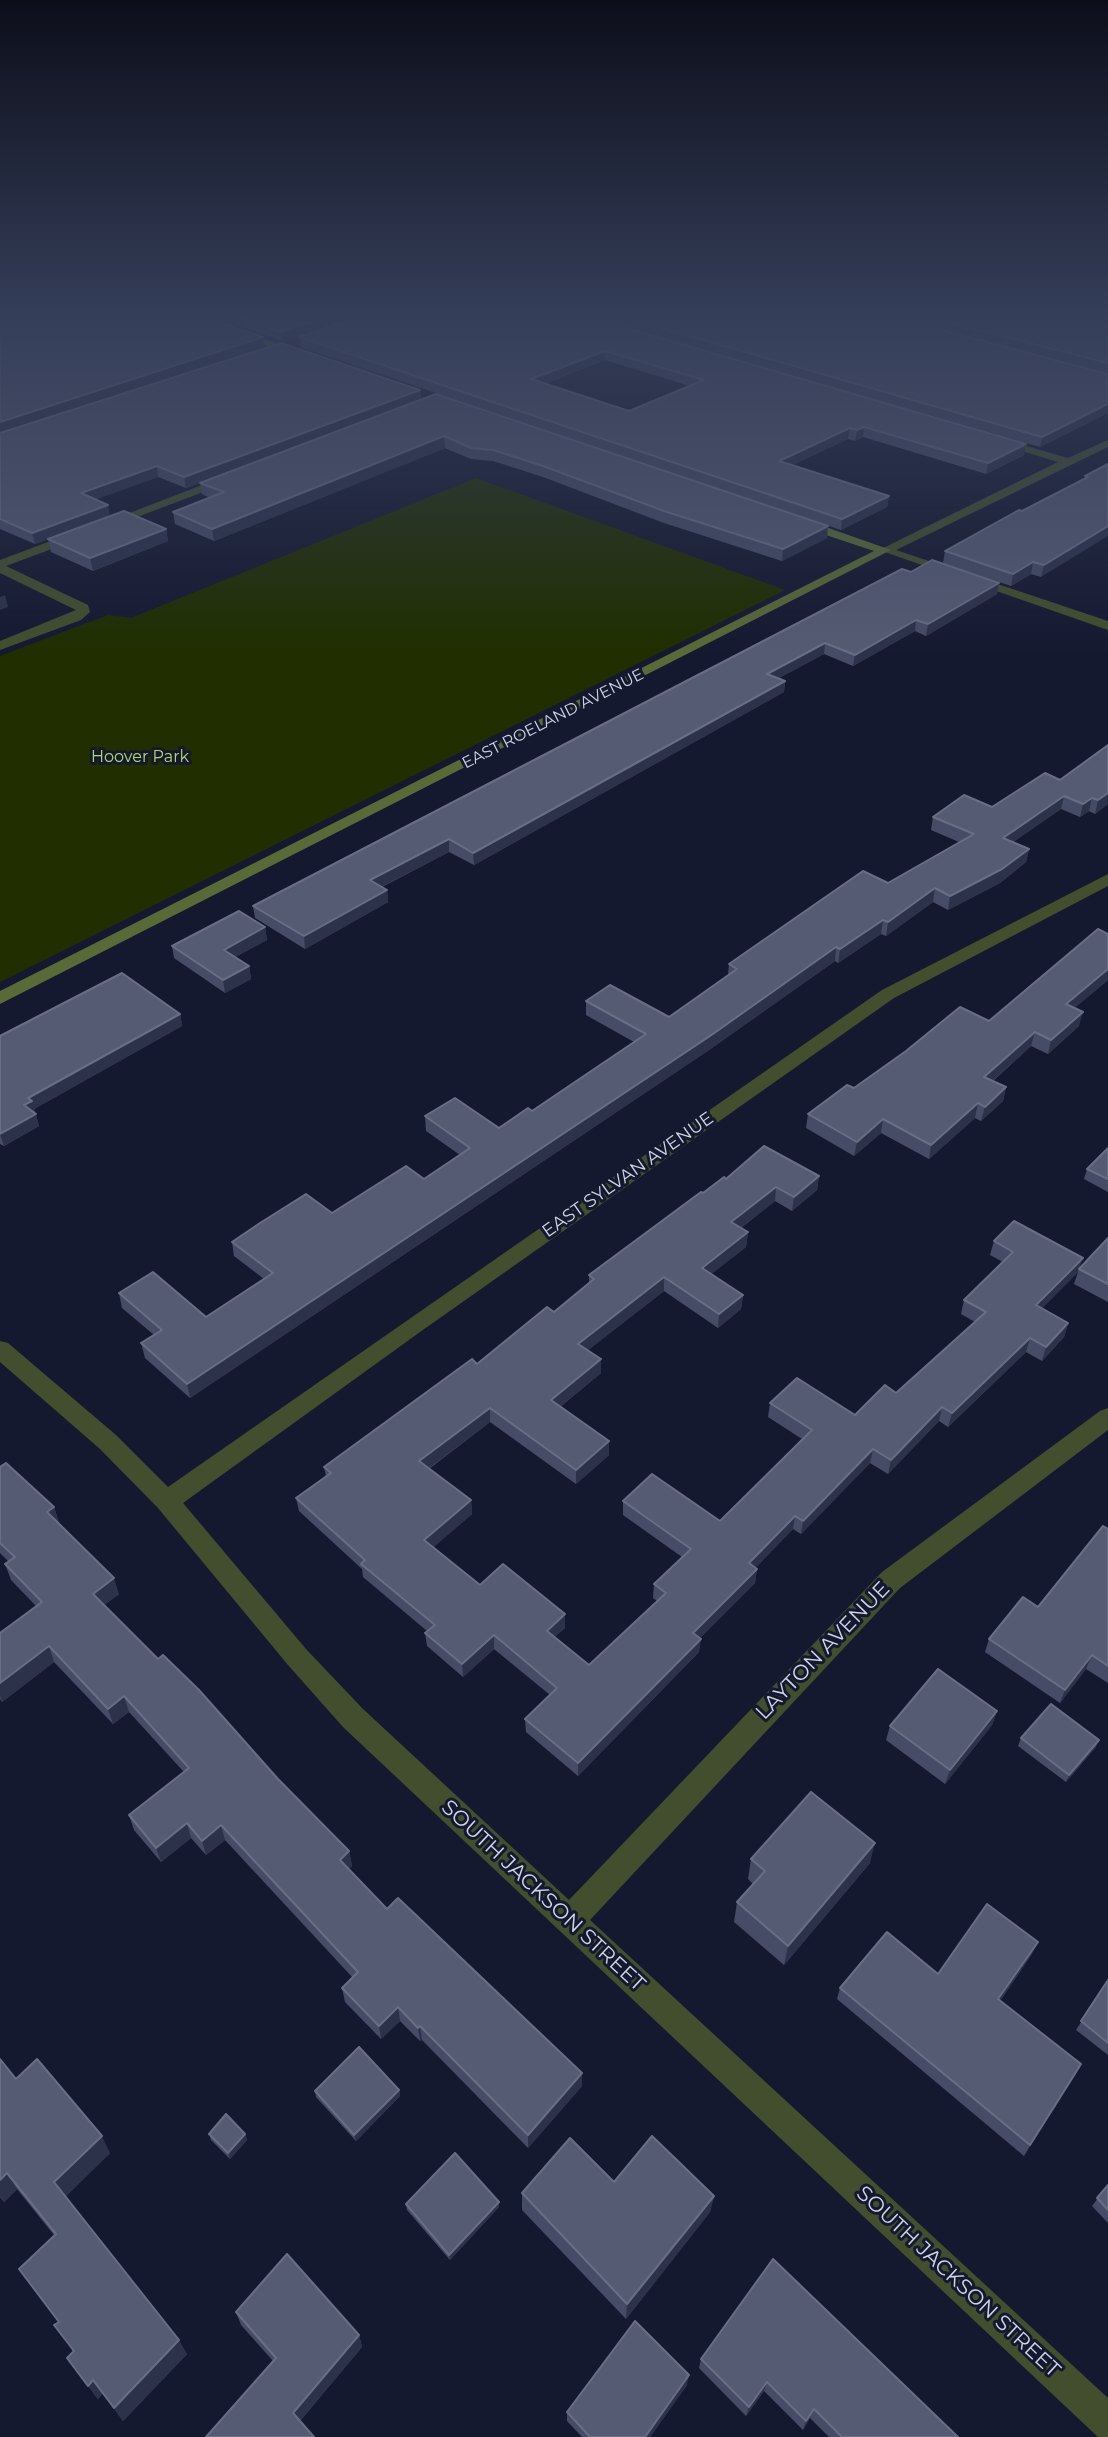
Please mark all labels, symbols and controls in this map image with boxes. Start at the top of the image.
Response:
street label: EAST ROELAND AVENUE [459,665,647,773]
park label: Hoover Park [91,747,189,767]
street label: EAST SYLVAN AVENUE [538,1108,718,1242]
street label: LAYTON AVENUE [751,1577,895,1725]
street label: SOUTH JACKSON STREET [436,1795,650,1997]
street label: SOUTH JACKSON STREET [851,2181,1065,2383]

